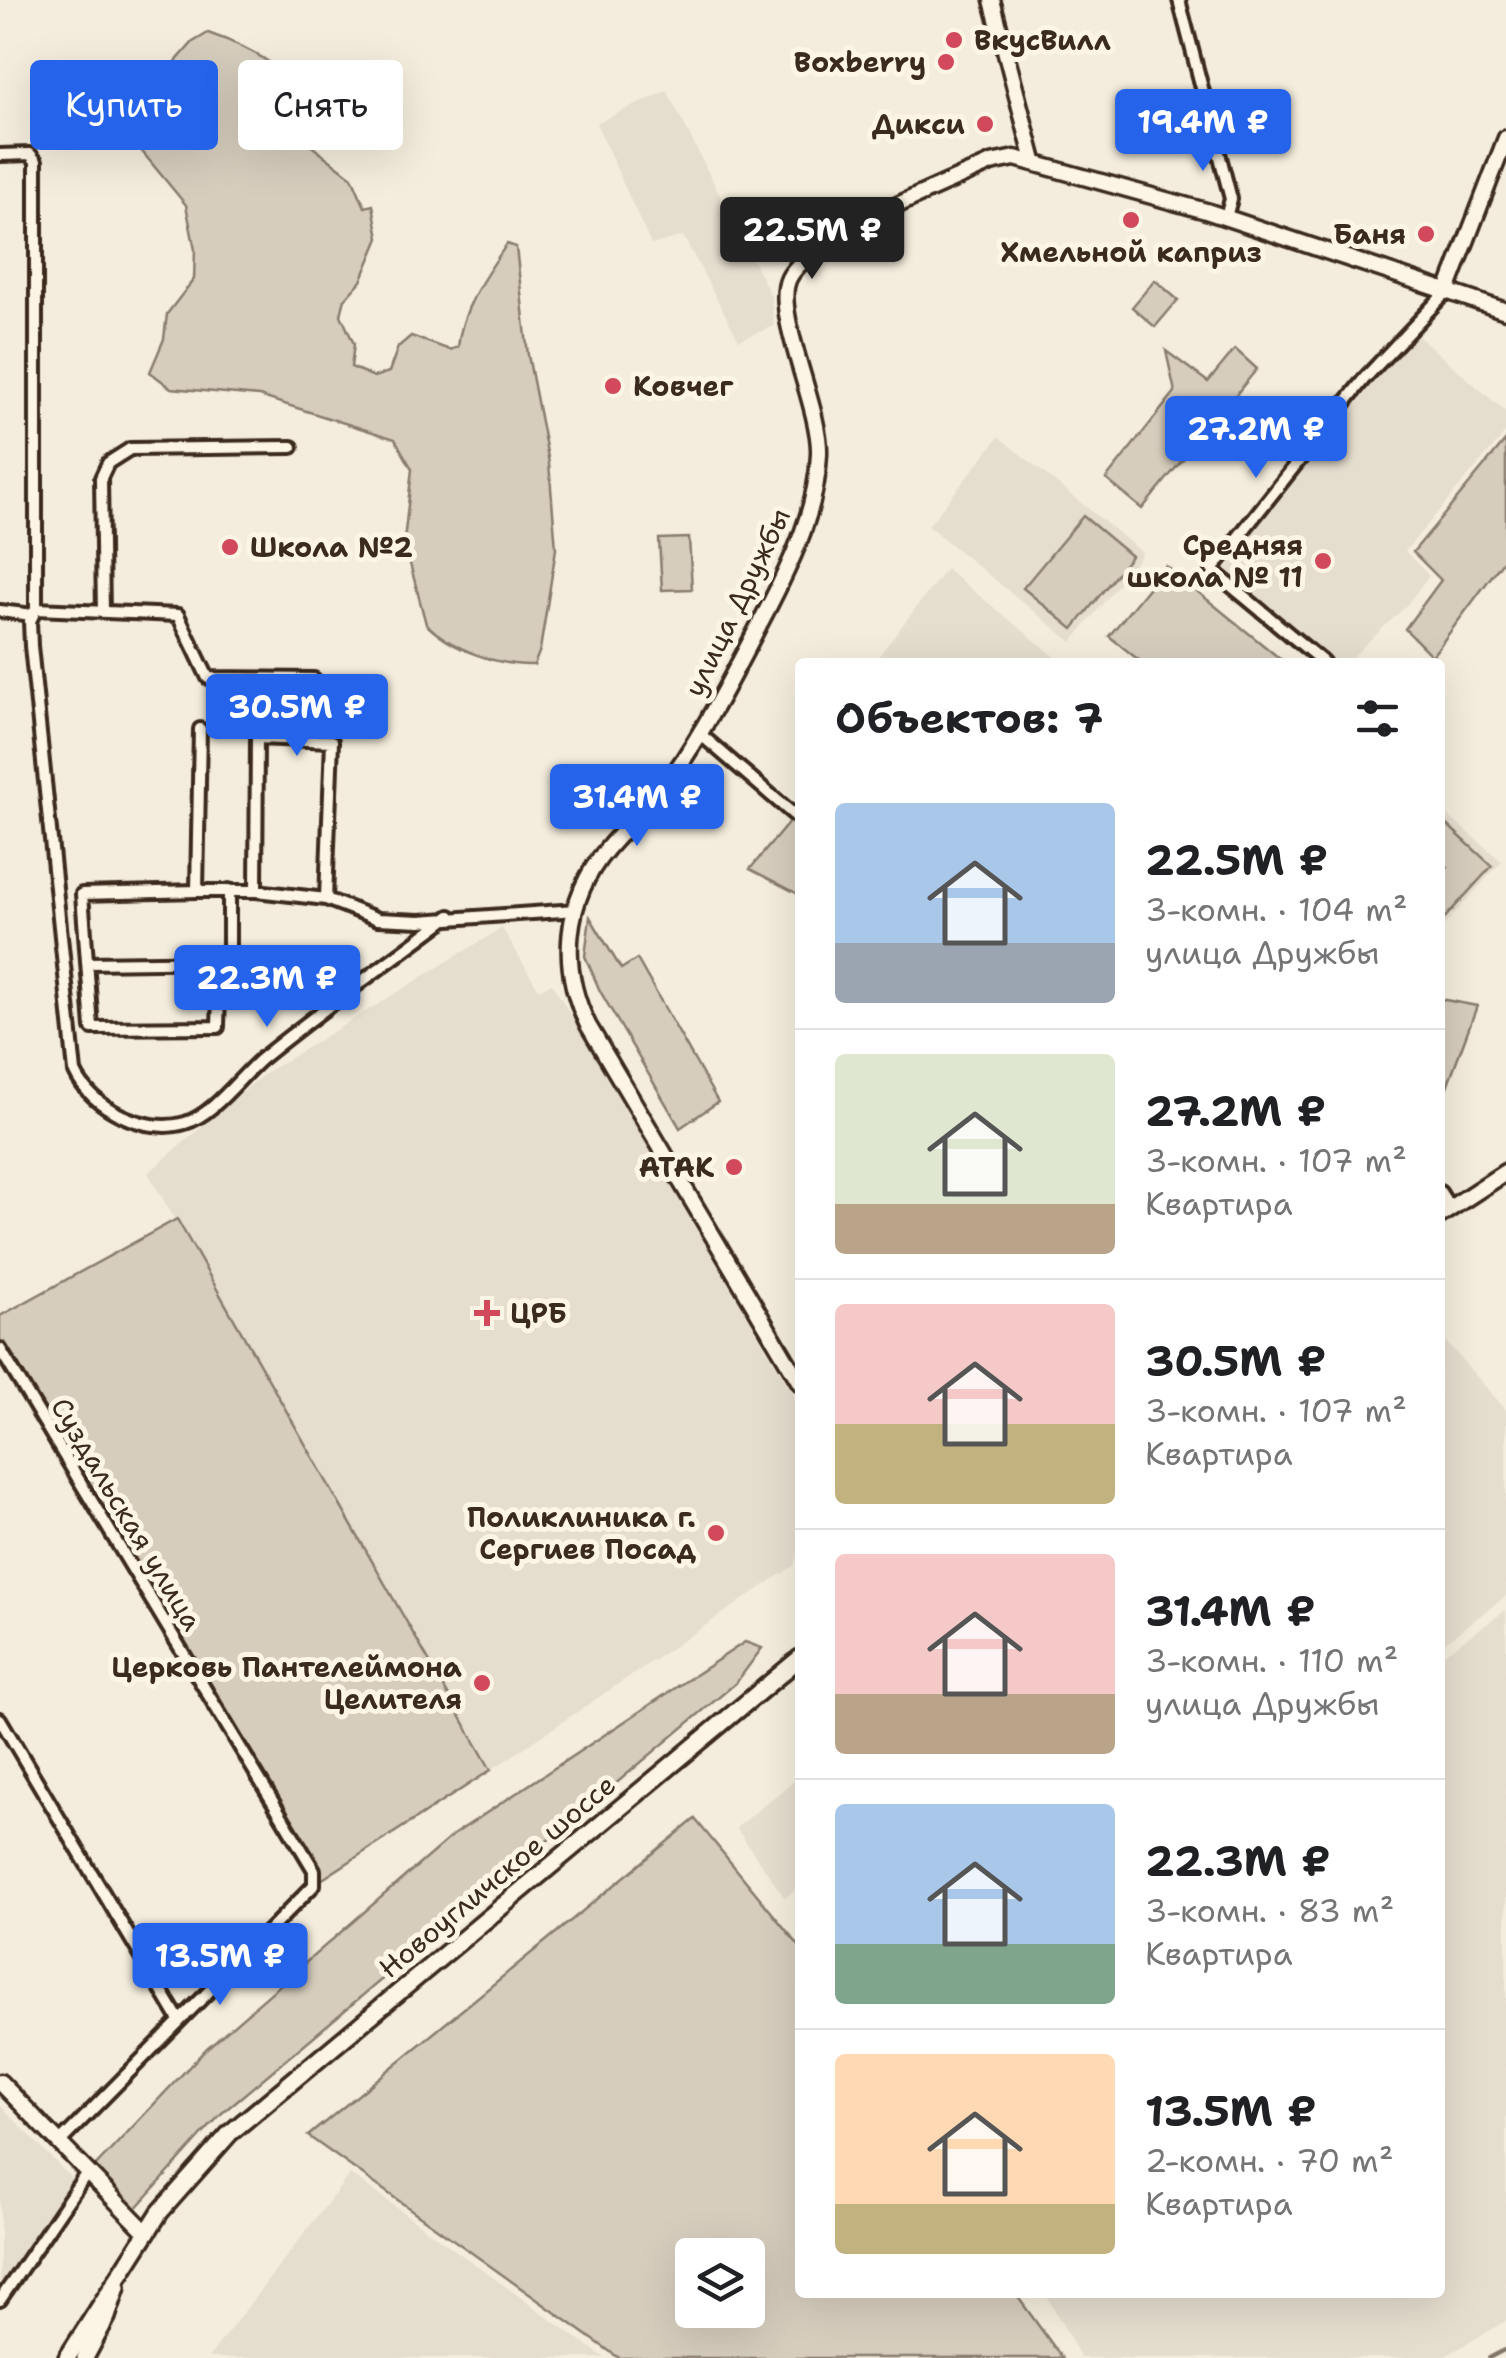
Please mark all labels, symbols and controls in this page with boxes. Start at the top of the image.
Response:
place label: ВкусВилл [974,21,1111,59]
marker: ВкусВилл [943,29,965,51]
place label: Boxberry [794,43,926,81]
marker: Boxberry [935,51,957,73]
chip: Купить [30,60,218,150]
chip: Снять [238,60,403,150]
pin: 19.4M ₽ [1111,89,1295,174]
text: 19.4M ₽ [1137,100,1269,143]
place label: Дикси [872,105,965,143]
marker: Дикси [974,113,996,135]
pin: 22.5M ₽ [720,197,904,282]
text: 22.5M ₽ [742,208,882,251]
marker: Хмельной каприз [1120,209,1142,231]
place label: Баня [1334,215,1406,253]
marker: Баня [1415,223,1437,245]
place label: Хмельной каприз [1000,233,1262,271]
place label: Ковчег [633,367,734,405]
marker: Ковчег [602,375,624,397]
pin: 27.2M ₽ [1164,396,1348,481]
text: 27.2M ₽ [1187,407,1325,450]
street label: улица Дружбы [675,501,799,703]
place label: Средняя школа № 11 [1127,526,1303,596]
place label: Школа №2 [250,528,413,566]
marker: Школа №2 [219,536,241,558]
marker: Средняя школа № 11 [1312,550,1334,572]
pin: 30.5M ₽ [205,674,389,759]
text: 30.5M ₽ [228,685,366,728]
text: Объектов: 7 [835,690,1103,746]
icon: filters [1350,691,1405,746]
pin: 31.4M ₽ [545,764,729,849]
text: 31.4M ₽ [572,775,702,818]
text: 22.5M ₽ [1145,832,1328,888]
icon: home [915,843,1035,963]
text: 3-комн. · 104 m² [1145,888,1407,931]
text: улица Дружбы [1145,931,1380,974]
pin: 22.3M ₽ [175,945,359,1030]
text: 22.3M ₽ [196,956,338,999]
text: 27.2M ₽ [1145,1083,1326,1139]
icon: home [915,1094,1035,1214]
text: 3-комн. · 107 m² [1145,1139,1407,1182]
place label: АТАК [639,1148,714,1186]
marker: АТАК [723,1156,745,1178]
text: Квартира [1145,1182,1293,1225]
place label: ЦРБ [510,1294,567,1332]
marker: ЦРБ [474,1300,500,1326]
text: 30.5M ₽ [1145,1333,1326,1389]
icon: home [915,1344,1035,1464]
text: 3-комн. · 107 m² [1145,1389,1407,1432]
street label: Суздальская улица [42,1390,212,1638]
text: Квартира [1145,1432,1293,1475]
place label: Поликлиника г. Сергиев Посад [467,1498,696,1568]
marker: Поликлиника г. Сергиев Посад [705,1522,727,1544]
text: 31.4M ₽ [1145,1583,1316,1639]
icon: home [915,1594,1035,1714]
text: 3-комн. · 110 m² [1145,1639,1398,1682]
place label: Церковь Пантелеймона Целителя [111,1648,462,1718]
marker: Церковь Пантелеймона Целителя [471,1672,493,1694]
text: улица Дружбы [1145,1682,1380,1725]
street label: Новоугличское шоссе [371,1766,623,1986]
text: 22.3M ₽ [1145,1833,1331,1889]
icon: home [915,1844,1035,1964]
text: 3-комн. · 83 m² [1145,1889,1394,1932]
pin: 13.5M ₽ [128,1923,312,2008]
text: Квартира [1145,1932,1293,1975]
text: 13.5M ₽ [155,1934,285,1977]
text: 13.5M ₽ [1145,2083,1317,2139]
icon: home [915,2094,1035,2214]
text: 2-комн. · 70 m² [1145,2139,1393,2182]
text: Квартира [1145,2182,1293,2225]
map controls [675,2238,765,2328]
button: layers [675,2238,765,2328]

